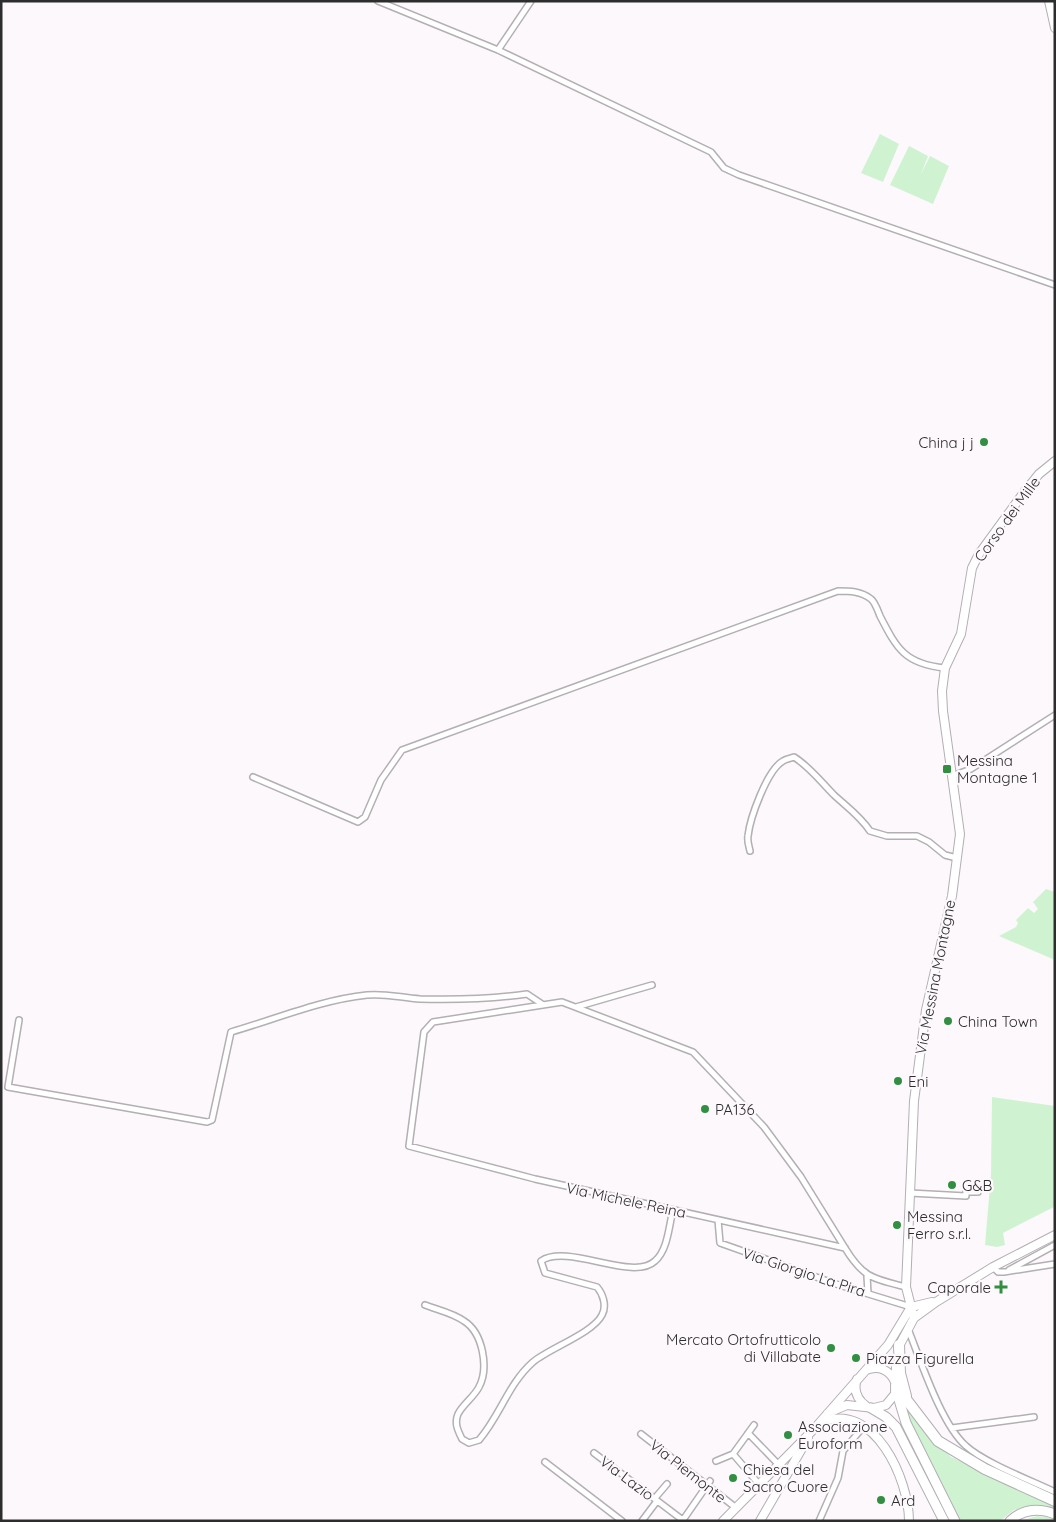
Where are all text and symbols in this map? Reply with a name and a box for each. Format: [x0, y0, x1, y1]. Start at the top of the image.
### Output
place label: China j j [918, 433, 974, 452]
marker: China j j [978, 436, 990, 448]
street label: Corso dei Mille [970, 473, 1044, 565]
place label: Messina Montagne 1 [957, 751, 1037, 787]
marker: Messina Montagne 1 [941, 763, 953, 775]
street label: Via Messina Montagne [911, 898, 959, 1056]
place label: China Town [958, 1012, 1038, 1031]
marker: China Town [942, 1015, 954, 1027]
place label: Eni [908, 1072, 928, 1091]
marker: Eni [892, 1075, 904, 1087]
place label: PA136 [715, 1100, 755, 1119]
marker: PA136 [699, 1103, 711, 1115]
place label: G&B [962, 1176, 993, 1195]
street label: Via Michele Reina [564, 1178, 688, 1222]
marker: G&B [946, 1179, 958, 1191]
place label: Messina Ferro s.r.l. [907, 1207, 971, 1243]
marker: Messina Ferro s.r.l. [891, 1219, 903, 1231]
street label: Via Giorgio La Pira [740, 1243, 868, 1301]
place label: Caporale [928, 1278, 991, 1297]
marker: Caporale [995, 1281, 1007, 1293]
place label: Mercato Ortofrutticolo di Villabate [666, 1330, 821, 1366]
marker: Mercato Ortofrutticolo di Villabate [825, 1342, 837, 1354]
place label: Piazza Figurella [866, 1349, 974, 1368]
marker: Piazza Figurella [850, 1352, 862, 1364]
place label: Associazione Euroform [798, 1417, 888, 1453]
marker: Associazione Euroform [782, 1429, 794, 1441]
street label: Via Piemonte [646, 1435, 730, 1507]
street label: Via Lazio [596, 1451, 658, 1505]
place label: Chiesa del Sacro Cuore [743, 1460, 828, 1496]
marker: Chiesa del Sacro Cuore [727, 1472, 739, 1484]
place label: Ard [891, 1491, 915, 1510]
marker: Ard [875, 1494, 887, 1506]

